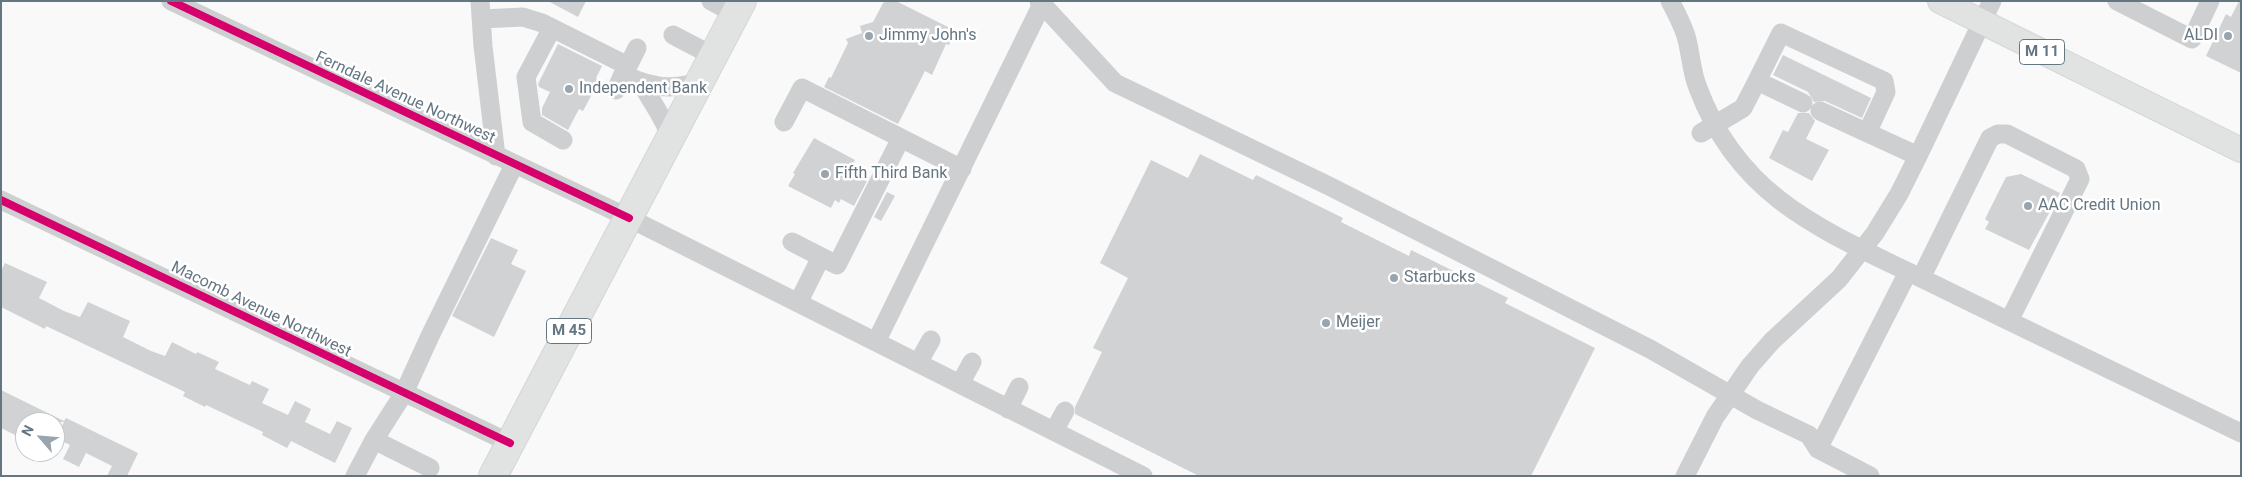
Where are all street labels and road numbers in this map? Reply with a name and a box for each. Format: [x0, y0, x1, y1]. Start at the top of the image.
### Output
road number: M 11 [2020, 40, 2064, 64]
street label: Ferndale Avenue Northwest [312, 48, 498, 148]
street label: Macomb Avenue Northwest [168, 258, 354, 362]
road number: M 45 [546, 318, 592, 344]

